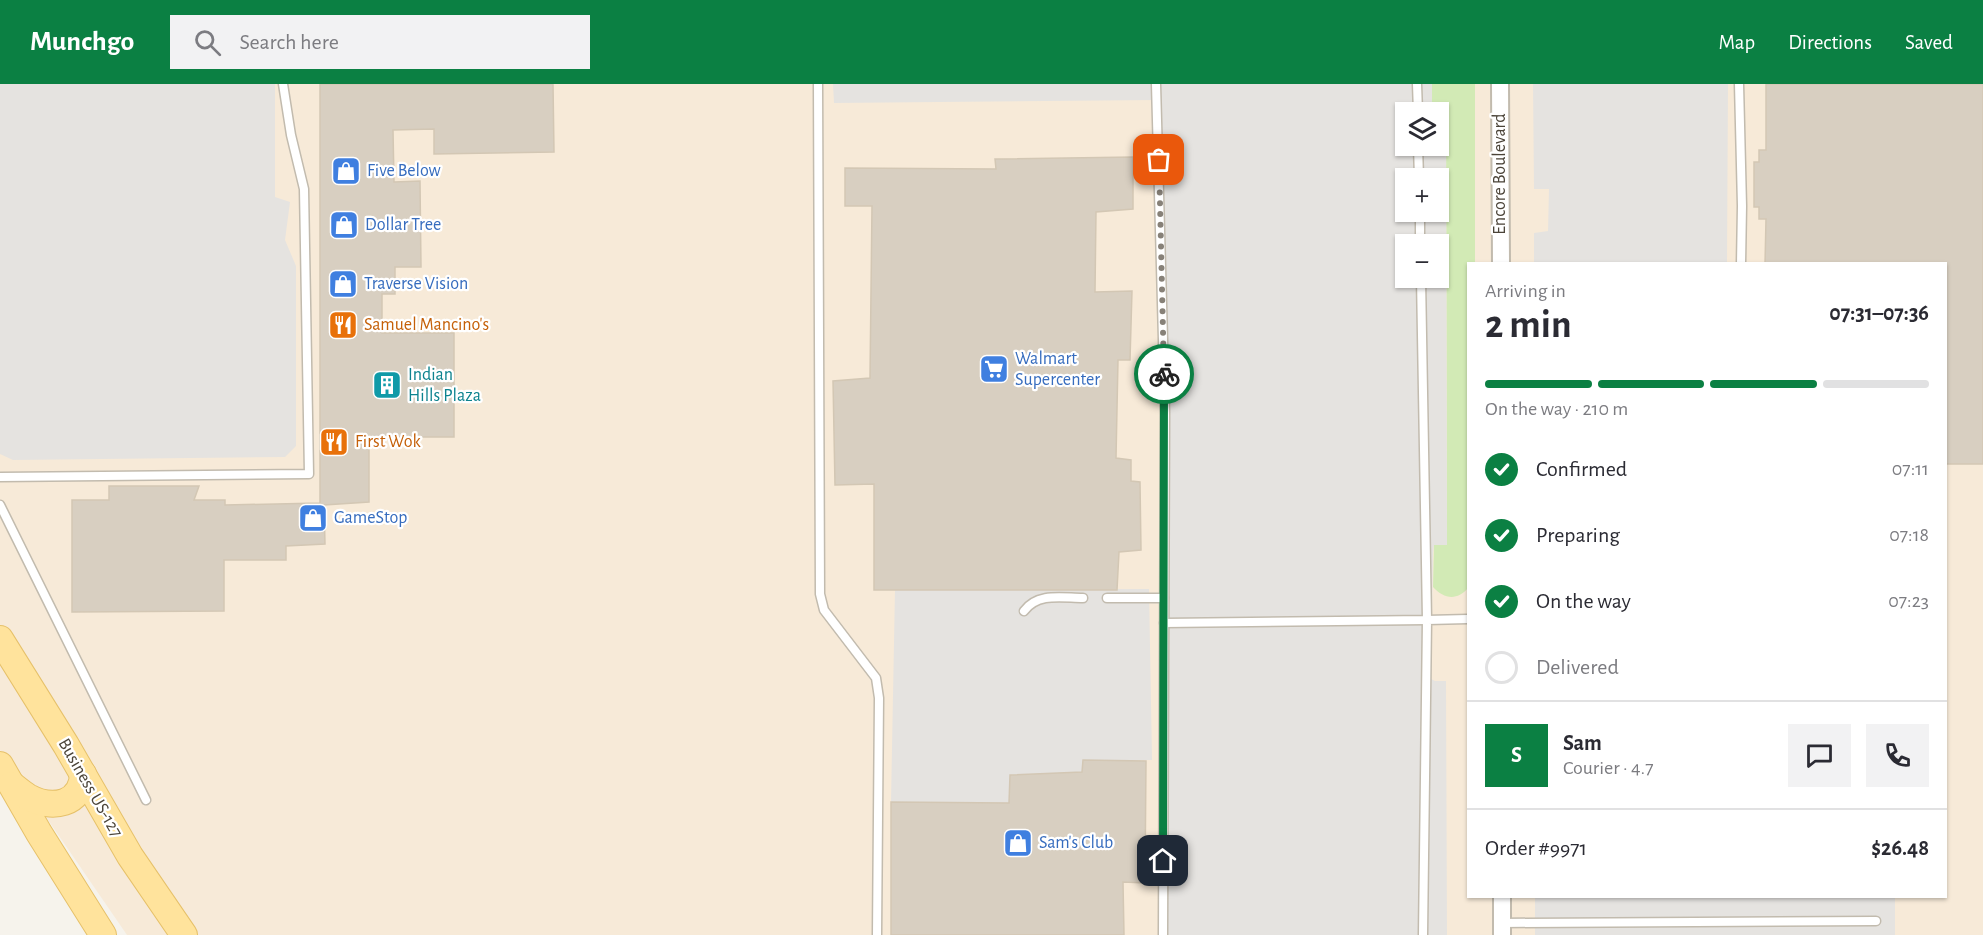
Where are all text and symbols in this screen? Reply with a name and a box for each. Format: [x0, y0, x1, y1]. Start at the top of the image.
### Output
search box [170, 15, 590, 69]
icon: search [191, 26, 224, 59]
text: Munchgo [30, 28, 134, 56]
text: Search here [239, 31, 339, 53]
text: Map [1719, 32, 1755, 53]
text: Directions [1788, 32, 1872, 53]
text: Saved [1905, 32, 1953, 53]
map controls [1395, 102, 1449, 288]
button: layers [1395, 102, 1449, 156]
street label: Encore Boulevard [1491, 113, 1509, 235]
pin [1133, 134, 1184, 185]
icon: bag [1142, 143, 1175, 176]
shop icon: Five Below [330, 155, 362, 187]
place label: Five Below [367, 162, 441, 180]
button: + [1395, 168, 1449, 222]
shop icon: Dollar Tree [328, 209, 360, 241]
place label: Dollar Tree [365, 216, 441, 234]
button: − [1395, 234, 1449, 288]
shop icon: Traverse Vision [327, 268, 359, 300]
place label: Traverse Vision [364, 275, 468, 293]
text: Arriving in [1485, 281, 1566, 301]
text: 07:31–07:36 [1829, 302, 1929, 324]
text: 2 min [1485, 306, 1572, 345]
restaurant icon: Samuel Mancino's [327, 309, 359, 341]
place label: Samuel Mancino's [364, 316, 489, 334]
courier [1134, 344, 1194, 404]
place label: Walmart Supercenter [1015, 350, 1100, 389]
supermarket icon: Walmart Supercenter [978, 353, 1010, 385]
icon: bike [1148, 358, 1181, 391]
place label: Indian Hills Plaza [408, 366, 481, 405]
building icon: Indian Hills Plaza [371, 369, 403, 401]
text: On the way · 210 m [1485, 399, 1628, 419]
restaurant icon: First Wok [318, 426, 350, 458]
place label: First Wok [355, 433, 421, 451]
icon: check [1485, 453, 1518, 486]
text: Confirmed [1536, 458, 1627, 480]
text: 07:11 [1892, 459, 1929, 479]
shop icon: GameStop [297, 502, 329, 534]
place label: GameStop [334, 509, 407, 527]
icon: check [1485, 519, 1518, 552]
text: Preparing [1536, 524, 1620, 546]
text: 07:18 [1889, 525, 1929, 545]
icon: check [1485, 585, 1518, 618]
text: On the way [1536, 590, 1631, 612]
text: 07:23 [1888, 591, 1929, 611]
text: Delivered [1536, 656, 1619, 678]
button: chat [1788, 724, 1851, 787]
button: phone [1866, 724, 1929, 787]
text: Sam [1563, 732, 1602, 754]
street label: Business US-127 [54, 735, 126, 841]
text: S [1511, 744, 1522, 766]
text: Courier · 4.7 [1563, 758, 1654, 778]
shop icon: Sam's Club [1002, 827, 1034, 859]
place label: Sam's Club [1039, 834, 1113, 852]
pin [1137, 835, 1188, 886]
text: Order #9971 [1485, 837, 1587, 859]
text: $26.48 [1871, 837, 1929, 859]
icon: home [1146, 844, 1179, 877]

